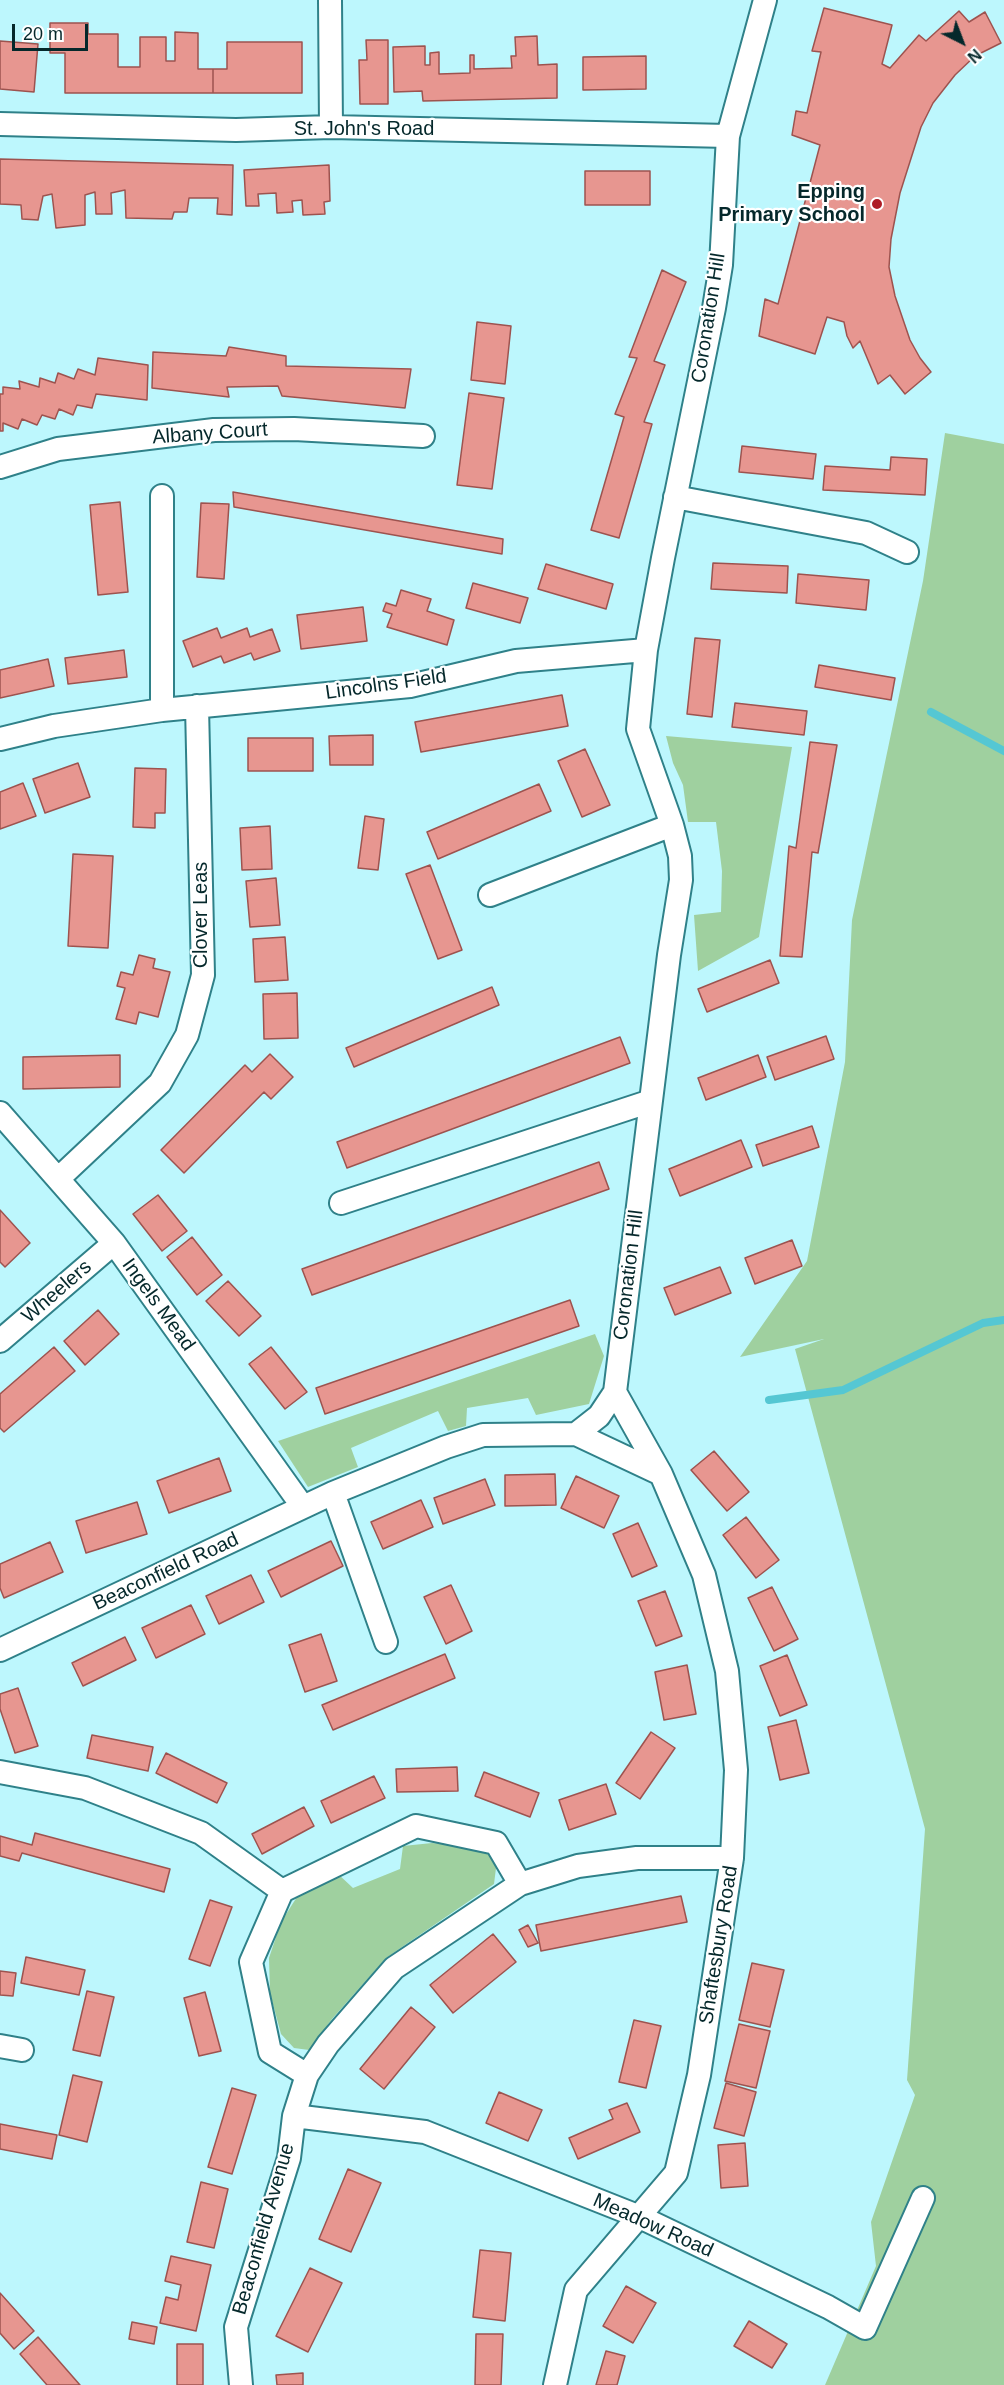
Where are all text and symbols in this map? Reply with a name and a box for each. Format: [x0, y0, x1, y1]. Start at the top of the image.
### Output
scale bar [15, 12, 92, 50]
north arrow [932, 12, 992, 72]
text: 20 m [23, 24, 63, 44]
text: N [964, 46, 984, 66]
street label: St. John's Road [294, 117, 434, 141]
place label: Epping Primary School [718, 180, 865, 227]
marker: Epping Primary School [870, 197, 884, 211]
street label: Coronation Hill [687, 251, 731, 385]
street label: Albany Court [151, 418, 269, 450]
street label: Lincolns Field [324, 665, 448, 705]
street label: Clover Leas [189, 862, 213, 968]
street label: Coronation Hill [609, 1208, 649, 1342]
street label: Ingels Mead [116, 1254, 200, 1356]
street label: Wheelers [17, 1255, 97, 1329]
street label: Beaconfield Road [89, 1528, 243, 1616]
street label: Shaftesbury Road [695, 1864, 743, 2026]
street label: Beaconfield Avenue [228, 2140, 300, 2318]
street label: Meadow Road [589, 2189, 717, 2263]

